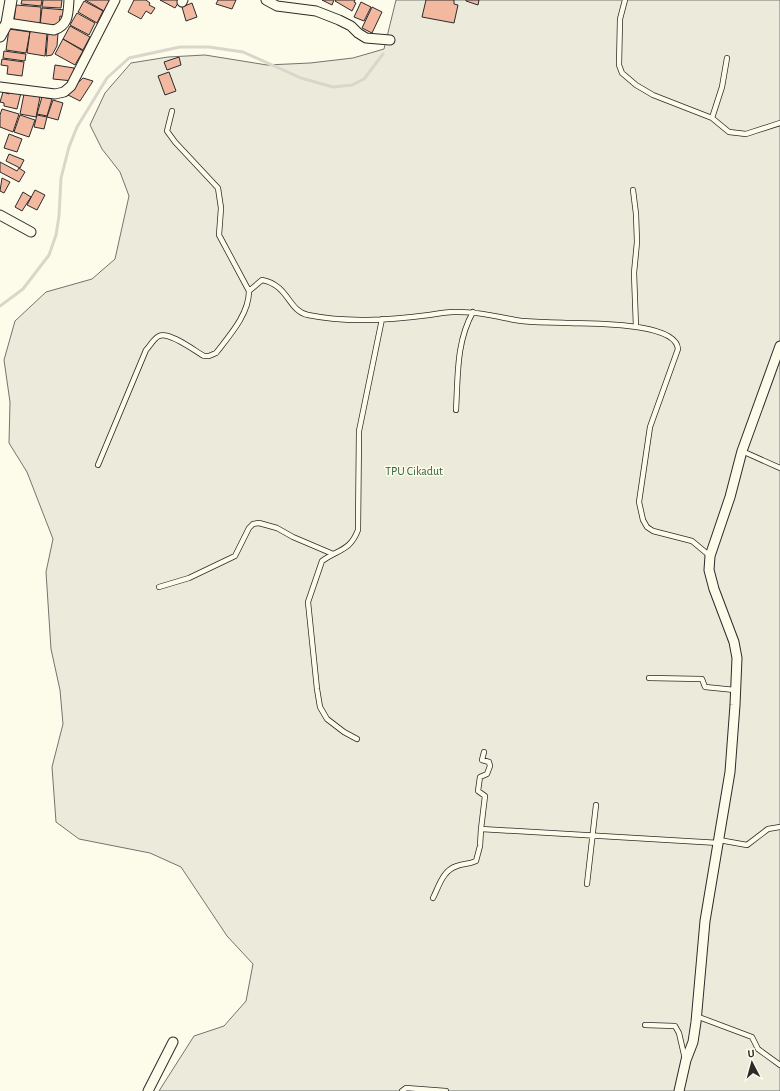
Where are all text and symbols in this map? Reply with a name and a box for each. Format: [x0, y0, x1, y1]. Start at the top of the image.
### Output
park label: TPU Cikadut [385, 465, 443, 477]
north arrow [732, 1043, 772, 1083]
text: U [747, 1048, 755, 1059]

